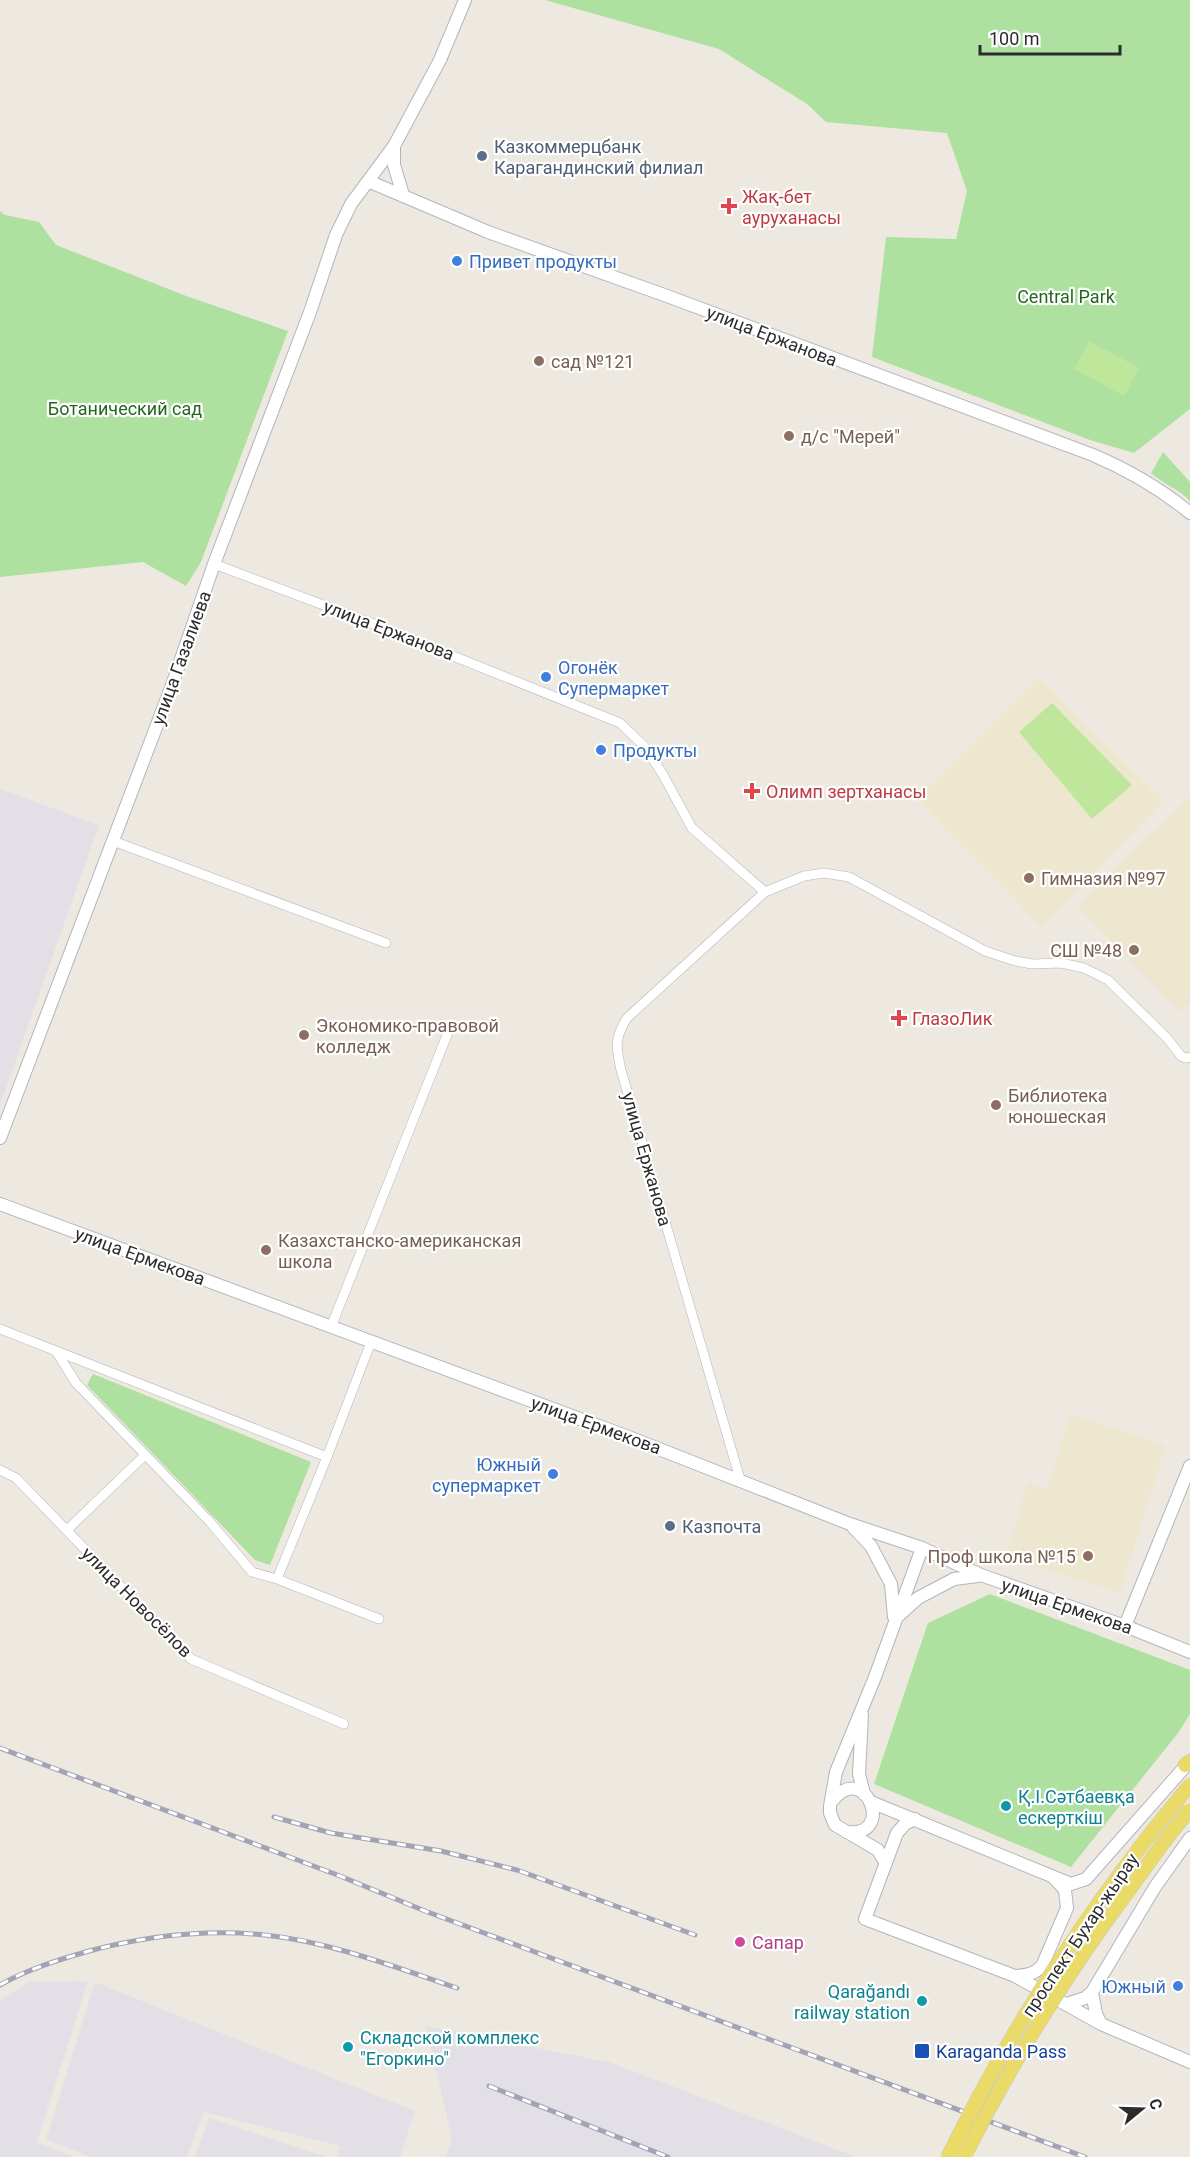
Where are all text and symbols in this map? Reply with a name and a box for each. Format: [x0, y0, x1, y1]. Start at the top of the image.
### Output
scale bar [980, 18, 1120, 56]
text: 100 m [989, 28, 1040, 49]
place label: Казкоммерцбанк Карагандинский филиал [494, 136, 703, 178]
marker: Казкоммерцбанк Карагандинский филиал [475, 149, 489, 163]
place label: Жақ-бет ауруханасы [742, 186, 841, 228]
marker: Жақ-бет ауруханасы [720, 197, 738, 215]
place label: Привет продукты [469, 251, 617, 272]
marker: Привет продукты [450, 254, 464, 268]
park label: Central Park [1017, 286, 1116, 307]
street label: улица Ержанова [704, 301, 840, 371]
place label: сад №121 [551, 351, 634, 372]
marker: сад №121 [532, 354, 546, 368]
park label: Ботанический сад [48, 398, 202, 419]
place label: д/с "Мерей" [801, 426, 900, 447]
marker: д/с "Мерей" [782, 429, 796, 443]
street label: улица Газалиева [147, 588, 215, 728]
street label: улица Ержанова [321, 595, 457, 665]
place label: Огонёк Супермаркет [558, 657, 670, 699]
marker: Огонёк Супермаркет [539, 670, 553, 684]
place label: Продукты [613, 740, 697, 761]
marker: Продукты [594, 743, 608, 757]
place label: Олимп зертханасы [766, 781, 926, 802]
marker: Олимп зертханасы [743, 782, 761, 800]
place label: Гимназия №97 [1041, 868, 1166, 889]
marker: Гимназия №97 [1022, 871, 1036, 885]
place label: СШ №48 [1050, 940, 1122, 961]
marker: СШ №48 [1127, 943, 1141, 957]
place label: ГлазоЛик [912, 1008, 993, 1029]
marker: ГлазоЛик [890, 1009, 908, 1027]
place label: Экономико-правовой колледж [316, 1015, 499, 1057]
marker: Экономико-правовой колледж [297, 1028, 311, 1042]
place label: Библиотека юношеская [1008, 1085, 1108, 1127]
street label: улица Ержанова [618, 1090, 676, 1228]
marker: Библиотека юношеская [989, 1098, 1003, 1112]
street label: улица Ермекова [72, 1223, 208, 1289]
place label: Казахстанско-американская школа [278, 1230, 521, 1272]
marker: Казахстанско-американская школа [259, 1243, 273, 1257]
street label: улица Ермекова [528, 1392, 664, 1458]
place label: Южный супермаркет [432, 1454, 541, 1496]
marker: Южный супермаркет [546, 1467, 560, 1481]
place label: Казпочта [682, 1516, 761, 1537]
marker: Казпочта [663, 1519, 677, 1533]
street label: улица Новосёлов [77, 1542, 197, 1662]
place label: Проф школа №15 [928, 1546, 1076, 1567]
marker: Проф школа №15 [1081, 1549, 1095, 1563]
street label: улица Ермекова [999, 1574, 1135, 1638]
place label: Қ.І.Сәтбаевқа ескерткіш [1018, 1786, 1135, 1828]
marker: Қ.І.Сәтбаевқа ескерткіш [999, 1799, 1013, 1813]
street label: проспект Бухар-жырау [1017, 1849, 1143, 2021]
place label: Сапар [752, 1932, 804, 1953]
marker: Сапар [733, 1935, 747, 1949]
place label: Южный [1101, 1976, 1166, 1997]
marker: Южный [1171, 1979, 1185, 1993]
place label: Qarağandı railway station [794, 1981, 910, 2023]
marker: Qarağandı railway station [915, 1994, 929, 2008]
place label: Складской комплекс "Егоркино" [360, 2027, 539, 2069]
marker: Складской комплекс "Егоркино" [341, 2040, 355, 2054]
place label: Karaganda Pass [936, 2041, 1067, 2062]
marker: Karaganda Pass [913, 2042, 931, 2060]
north arrow [1112, 2079, 1172, 2139]
text: С [1145, 2096, 1166, 2112]

